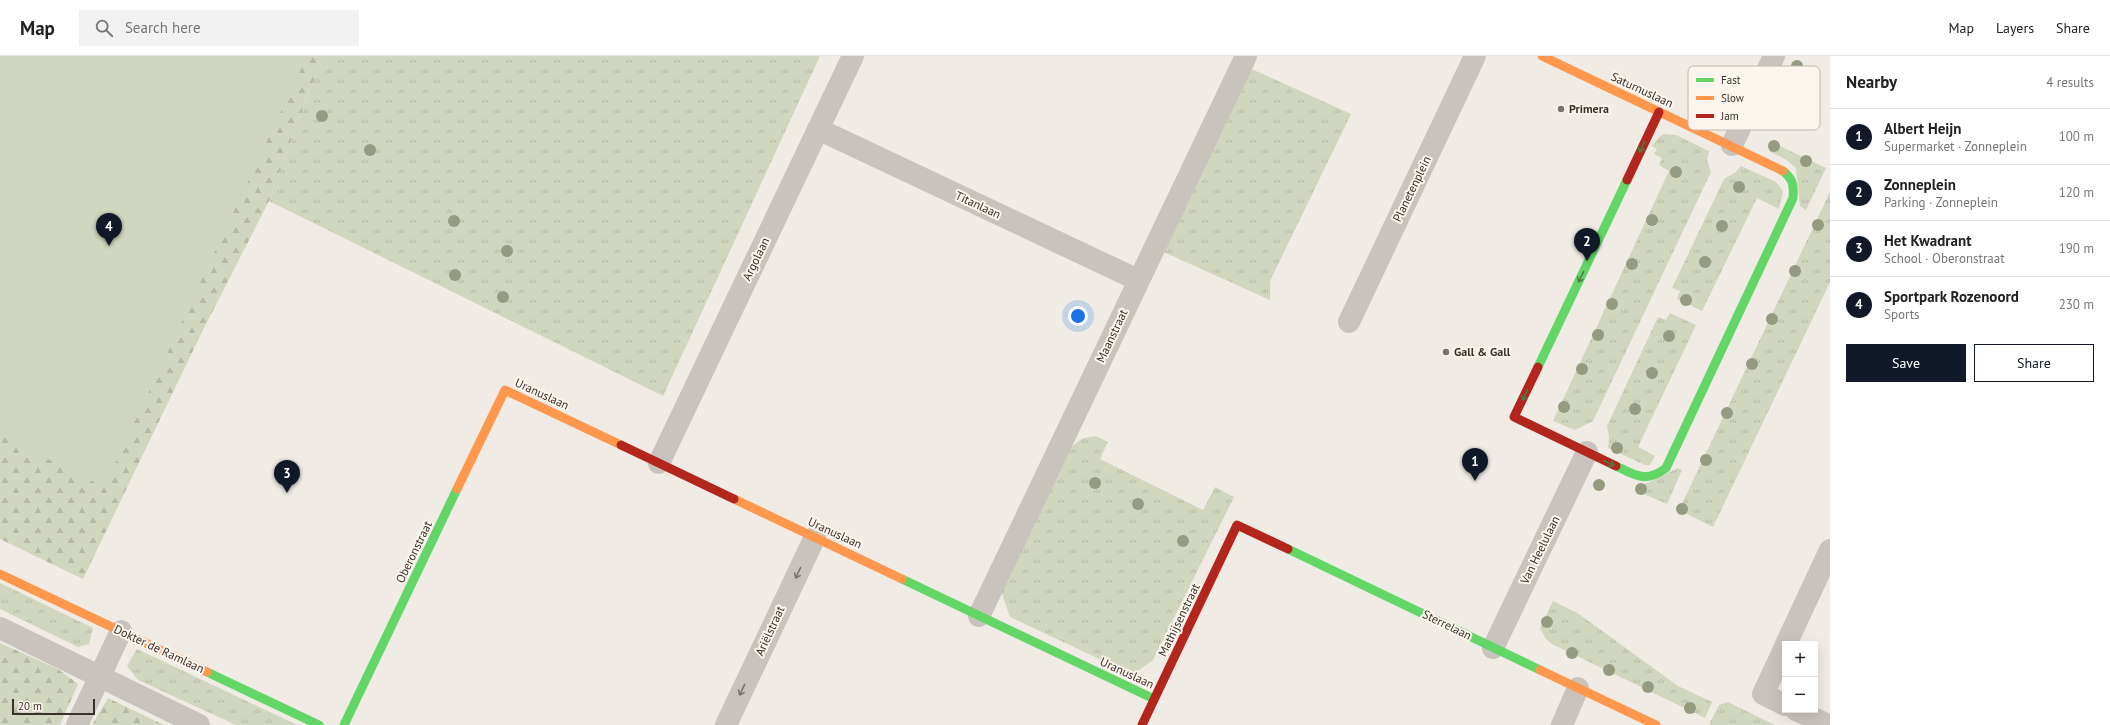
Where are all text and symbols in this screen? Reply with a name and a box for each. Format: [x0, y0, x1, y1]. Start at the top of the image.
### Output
search box [79, 10, 359, 46]
text: Map [20, 16, 55, 40]
icon: search [93, 17, 115, 39]
text: Search here [125, 18, 201, 37]
text: Map [1948, 19, 1974, 37]
text: Layers [1996, 19, 2034, 37]
text: Share [2056, 19, 2090, 37]
legend [1688, 66, 1820, 130]
street label: Saturnuslaan [1609, 69, 1676, 111]
text: Nearby [1846, 71, 1897, 93]
text: Fast [1721, 73, 1741, 87]
text: 4 results [2046, 74, 2094, 91]
text: Slow [1721, 91, 1744, 105]
place label: Primera [1569, 101, 1609, 116]
marker: Primera [1556, 104, 1566, 114]
text: Jam [1720, 109, 1739, 123]
text: Albert Heijn [1884, 119, 1962, 138]
text: 1 [1855, 128, 1863, 145]
text: 100 m [2059, 128, 2094, 145]
text: Supermarket · Zonneplein [1884, 138, 2027, 155]
one-way arrow [1638, 141, 1645, 153]
street label: Planetenplein [1389, 153, 1434, 224]
text: Zonneplein [1884, 175, 1956, 194]
text: 2 [1855, 184, 1863, 201]
text: 120 m [2059, 184, 2094, 201]
street label: Titanlaan [953, 188, 1003, 222]
text: Parking · Zonneplein [1884, 194, 1998, 211]
pin: 4 [96, 213, 122, 246]
pin: 2 [1574, 228, 1600, 261]
text: Het Kwadrant [1884, 231, 1971, 250]
street label: Argolaan [739, 235, 772, 283]
text: 3 [1855, 240, 1863, 257]
text: 190 m [2059, 240, 2094, 257]
text: School · Oberonstraat [1884, 250, 2005, 267]
one-way arrow [1577, 271, 1584, 283]
text: Sportpark Rozenoord [1884, 287, 2019, 306]
text: 4 [1855, 296, 1863, 313]
text: 230 m [2059, 296, 2094, 313]
your location [1068, 306, 1088, 326]
text: Sports [1884, 306, 1920, 323]
street label: Maanstraat [1093, 307, 1130, 365]
place label: Gall & Gall [1454, 344, 1511, 359]
button: Save [1846, 344, 1966, 382]
button: Share [1974, 344, 2094, 382]
marker: Gall & Gall [1441, 347, 1451, 357]
street label: Uranuslaan [513, 375, 572, 413]
one-way arrow [1521, 388, 1528, 400]
pin: 1 [1462, 448, 1488, 481]
pin: 3 [274, 460, 300, 493]
one-way arrow [1603, 460, 1615, 467]
street label: Van Heelulaan [1516, 513, 1563, 587]
street label: Uranuslaan [806, 514, 865, 552]
street label: Oberonstraat [392, 518, 435, 585]
one-way arrow [794, 566, 801, 578]
street label: Mathijsenstraat [1154, 581, 1203, 659]
street label: Ariëlstraat [752, 604, 788, 658]
street label: Sterrelaan [1420, 606, 1474, 643]
street label: Dokter de Ramlaan [112, 621, 207, 676]
map controls [1782, 641, 1818, 713]
button: + [1782, 641, 1818, 677]
street label: Uranuslaan [1098, 654, 1157, 692]
button: − [1782, 677, 1818, 713]
one-way arrow [738, 684, 745, 696]
scale bar [12, 697, 95, 716]
text: 20 m [18, 699, 42, 713]

